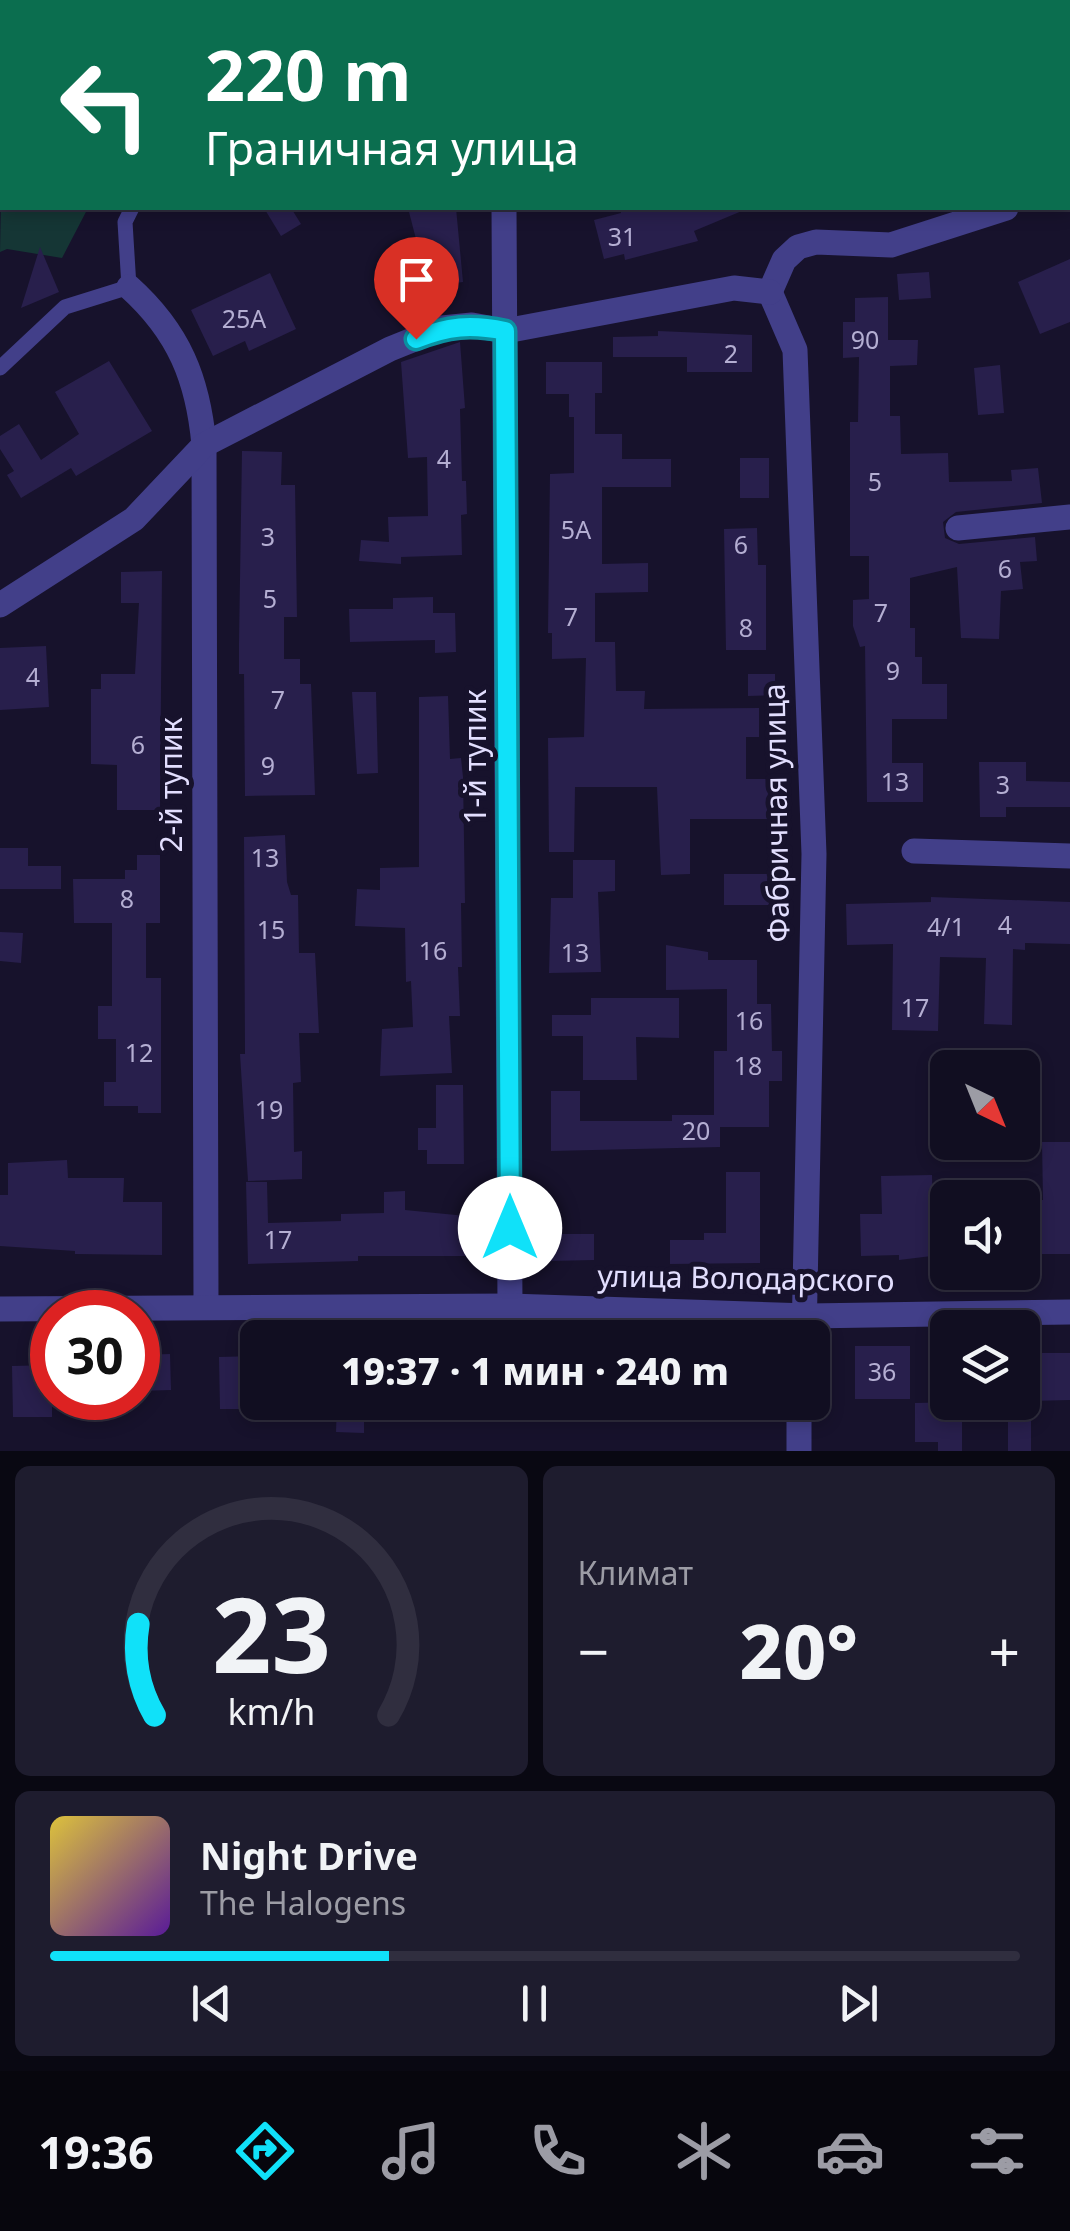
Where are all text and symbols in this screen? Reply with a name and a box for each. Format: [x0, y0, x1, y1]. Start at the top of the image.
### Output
text: 220 m [205, 26, 412, 122]
icon: left [40, 40, 170, 170]
text: Граничная улица [205, 117, 579, 178]
house number: 31 [608, 219, 636, 253]
pin [374, 237, 459, 340]
icon: arrive [389, 252, 444, 307]
house number: 25А [222, 301, 266, 335]
house number: 90 [851, 322, 879, 356]
house number: 2 [724, 336, 738, 370]
house number: 4 [437, 441, 451, 475]
house number: 5 [868, 464, 882, 498]
house number: 5А [561, 512, 591, 546]
house number: 3 [261, 519, 275, 553]
house number: 6 [734, 527, 748, 561]
house number: 6 [998, 551, 1012, 585]
house number: 5 [263, 581, 277, 615]
house number: 7 [874, 595, 888, 629]
house number: 7 [564, 599, 578, 633]
house number: 8 [739, 610, 753, 644]
house number: 9 [886, 653, 900, 687]
house number: 4 [26, 659, 40, 693]
house number: 7 [271, 682, 285, 716]
street label: Фабричная улица [753, 683, 798, 943]
street label: 1-й тупик [454, 689, 495, 825]
street label: 2-й тупик [150, 717, 191, 853]
house number: 6 [131, 727, 145, 761]
house number: 9 [261, 748, 275, 782]
house number: 13 [881, 764, 909, 798]
house number: 3 [996, 767, 1010, 801]
house number: 13 [251, 840, 279, 874]
house number: 8 [120, 881, 134, 915]
house number: 4 [998, 907, 1012, 941]
house number: 4/1 [927, 909, 965, 943]
house number: 15 [257, 912, 285, 946]
house number: 16 [419, 933, 447, 967]
house number: 13 [561, 935, 589, 969]
house number: 17 [901, 990, 929, 1024]
house number: 16 [735, 1003, 763, 1037]
house number: 12 [125, 1035, 153, 1069]
house number: 18 [734, 1048, 762, 1082]
north arrow [930, 1050, 1040, 1160]
map controls [930, 1050, 1040, 1420]
house number: 19 [255, 1092, 283, 1126]
house number: 20 [682, 1113, 710, 1147]
position arrow [458, 1176, 562, 1280]
button: sound [930, 1180, 1040, 1290]
house number: 17 [264, 1222, 292, 1256]
street label: улица Володарского [597, 1254, 895, 1301]
speed limit sign: 30 [30, 1290, 160, 1420]
button: layers [930, 1310, 1040, 1420]
text: 19:37 · 1 мин · 240 m [341, 1344, 729, 1396]
house number: 36 [868, 1354, 896, 1388]
text: Климат [578, 1551, 693, 1594]
text: 23 [212, 1562, 331, 1703]
text: 20° [740, 1599, 858, 1701]
text: − [578, 1613, 609, 1688]
text: + [989, 1613, 1020, 1688]
text: km/h [227, 1687, 315, 1735]
text: Night Drive [200, 1829, 418, 1881]
text: The Halogens [200, 1881, 406, 1924]
icon: previous [184, 1976, 239, 2031]
icon: pause [507, 1976, 562, 2031]
icon: next [831, 1976, 886, 2031]
icon: directions [230, 2116, 300, 2186]
icon: music [376, 2116, 446, 2186]
icon: phone [523, 2116, 593, 2186]
icon: climate [669, 2116, 739, 2186]
icon: car [815, 2116, 885, 2186]
icon: filters [962, 2116, 1032, 2186]
text: 19:36 [38, 2121, 154, 2182]

